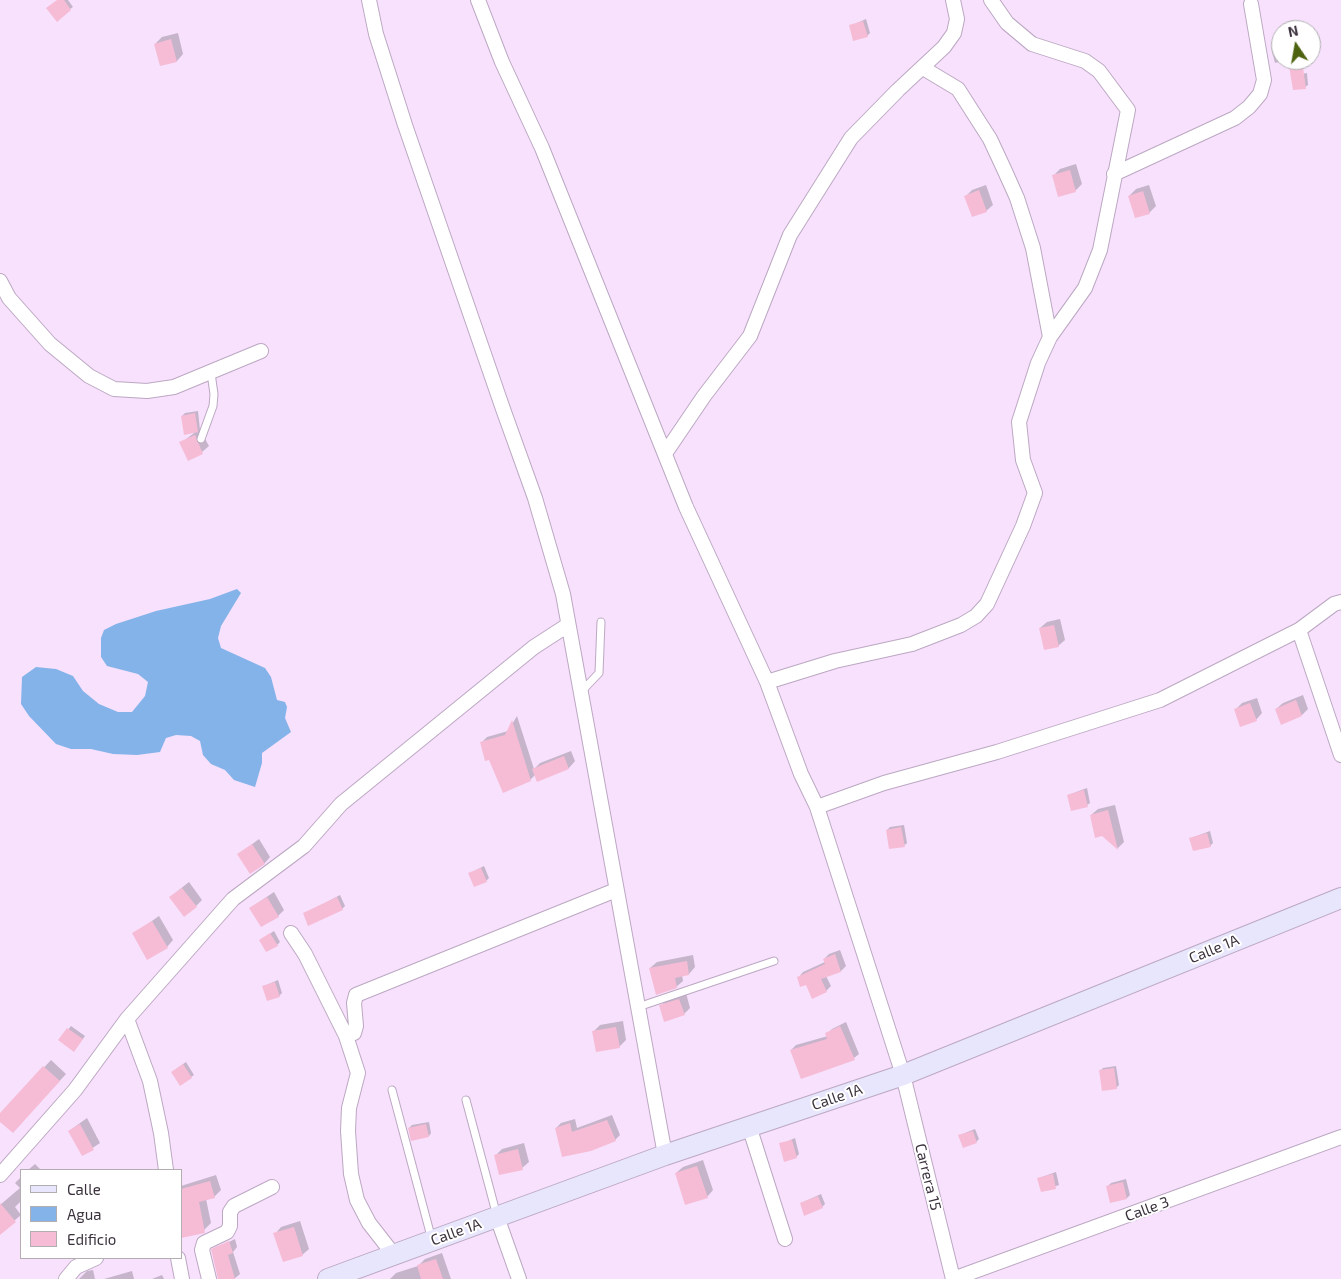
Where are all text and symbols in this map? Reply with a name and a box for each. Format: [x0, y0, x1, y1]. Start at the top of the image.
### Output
north arrow [1271, 20, 1321, 70]
text: N [1286, 21, 1300, 40]
street label: Calle 1A [1186, 931, 1242, 967]
street label: Calle 1A [809, 1080, 865, 1114]
street label: Carrera 15 [911, 1142, 945, 1212]
legend [20, 1169, 182, 1259]
text: Calle [67, 1180, 101, 1198]
street label: Calle 3 [1123, 1193, 1171, 1225]
text: Agua [67, 1205, 102, 1223]
street label: Calle 1A [428, 1215, 484, 1249]
text: Edificio [67, 1230, 116, 1248]

